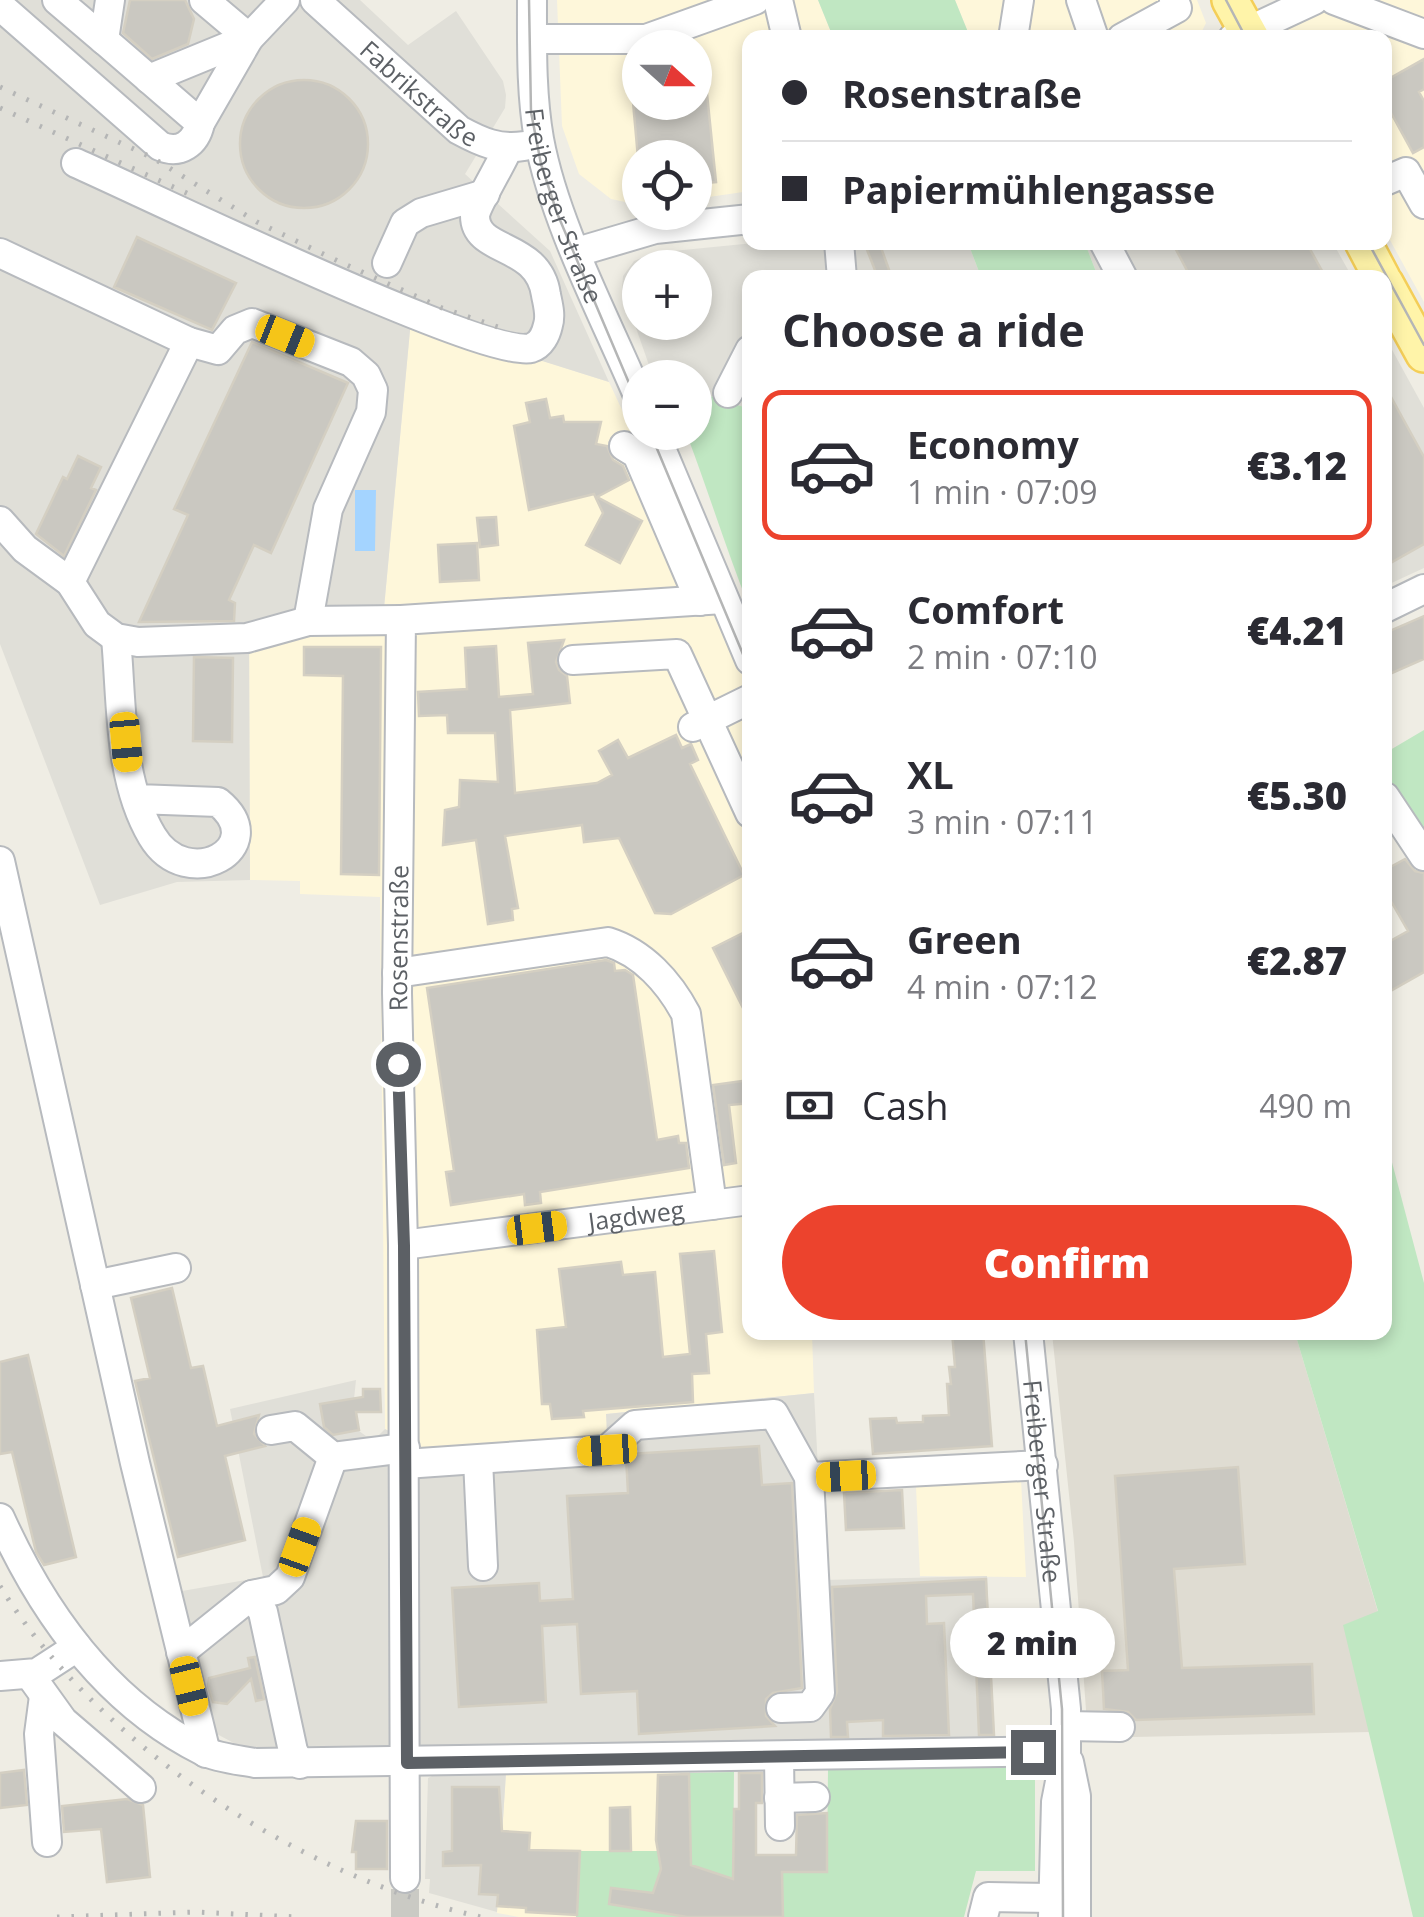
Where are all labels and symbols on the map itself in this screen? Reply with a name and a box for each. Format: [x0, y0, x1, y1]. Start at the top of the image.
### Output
north arrow [622, 30, 712, 120]
street label: Fabrikstraße [353, 32, 484, 154]
street label: Freiberger Straße [518, 106, 612, 308]
car [252, 311, 318, 361]
car [108, 711, 144, 773]
street label: Rosenstraße [380, 865, 415, 1012]
route start [376, 1042, 421, 1087]
street label: Jagdweg [584, 1192, 687, 1238]
car [505, 1209, 569, 1247]
street label: Freiberger Straße [1016, 1378, 1070, 1584]
car [576, 1433, 638, 1467]
car [815, 1459, 877, 1493]
car [276, 1514, 324, 1580]
callout: 2 min [950, 1607, 1116, 1677]
car [167, 1653, 211, 1719]
route end [1011, 1730, 1056, 1775]

